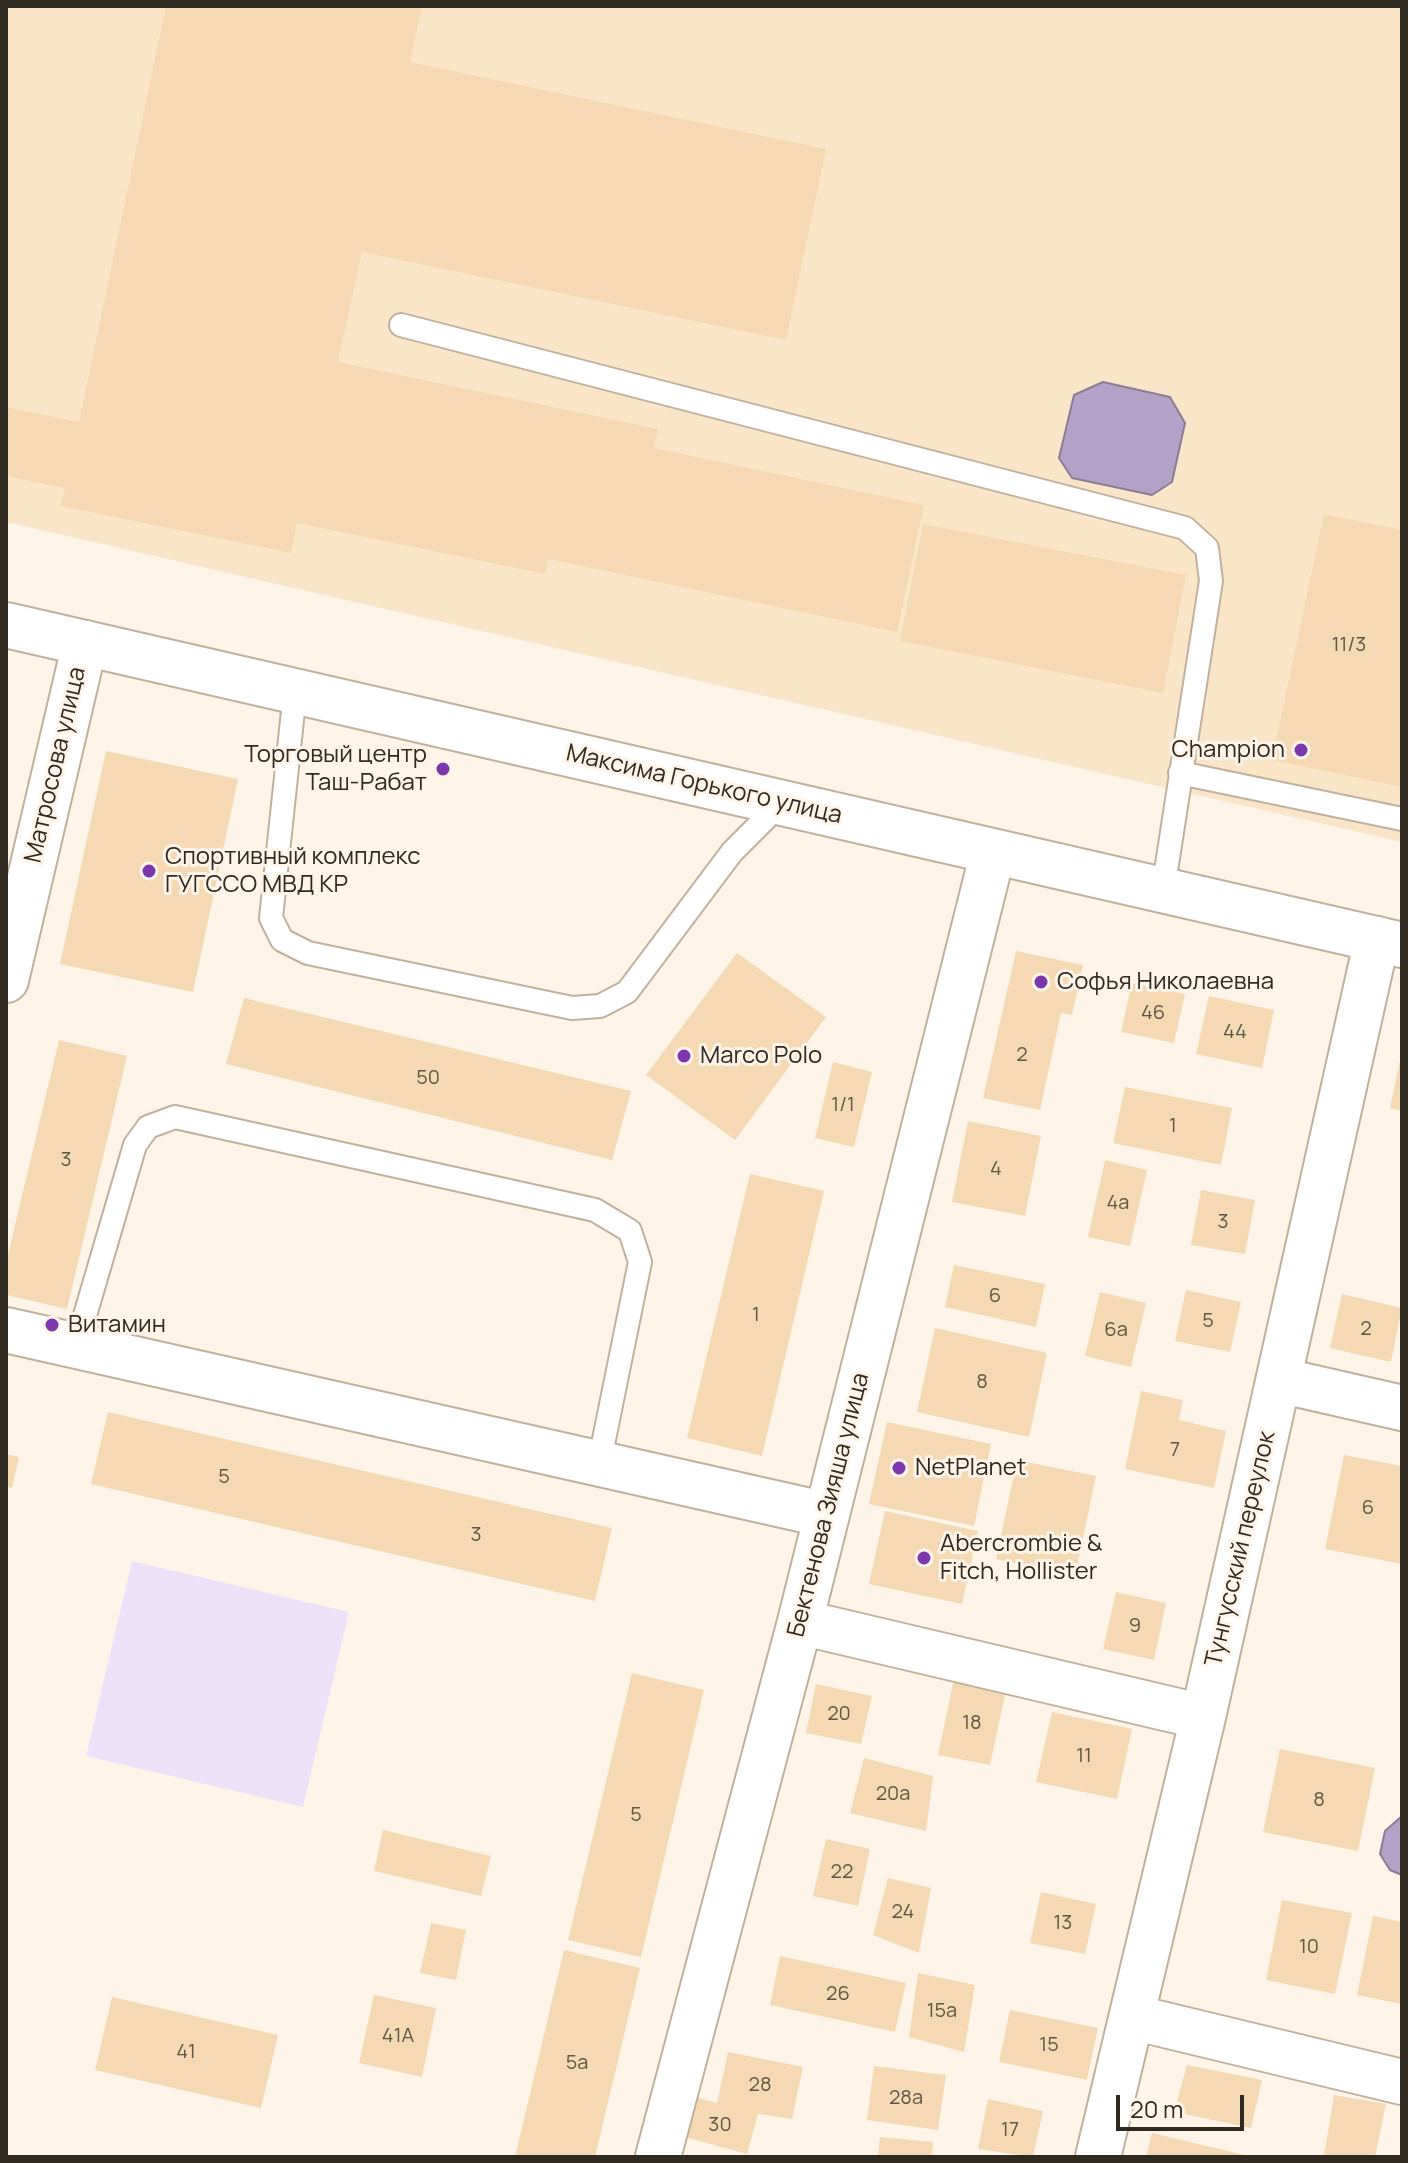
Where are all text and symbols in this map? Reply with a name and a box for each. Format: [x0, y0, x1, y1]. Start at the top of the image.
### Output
house number: 11/3 [1332, 633, 1366, 657]
street label: Матросова улица [19, 664, 93, 866]
place label: Champion [1172, 736, 1285, 764]
street label: Максима Горького улица [563, 739, 845, 831]
place label: Торговый центр Таш-Рабат [244, 741, 427, 797]
marker: Champion [1292, 741, 1310, 759]
marker: Торговый центр Таш-Рабат [434, 760, 452, 778]
place label: Спортивный комплекс ГУГССО МВД КР [165, 843, 421, 899]
marker: Спортивный комплекс ГУГССО МВД КР [140, 862, 158, 880]
place label: Софья Николаевна [1057, 968, 1274, 996]
marker: Софья Николаевна [1032, 973, 1050, 991]
house number: 46 [1141, 1001, 1165, 1025]
house number: 44 [1223, 1020, 1247, 1044]
place label: Marco Polo [700, 1042, 822, 1070]
house number: 2 [1016, 1043, 1028, 1067]
marker: Marco Polo [675, 1047, 693, 1065]
house number: 50 [416, 1066, 440, 1090]
house number: 1/1 [831, 1093, 855, 1117]
house number: 1 [1169, 1114, 1177, 1138]
house number: 3 [60, 1148, 72, 1172]
house number: 4 [990, 1157, 1002, 1181]
house number: 4а [1107, 1191, 1129, 1215]
house number: 3 [1217, 1210, 1229, 1234]
house number: 6 [989, 1284, 1001, 1308]
house number: 1 [752, 1303, 760, 1327]
house number: 5 [1202, 1309, 1214, 1333]
place label: Витамин [68, 1311, 166, 1339]
marker: Витамин [43, 1316, 61, 1334]
house number: 2 [1360, 1317, 1372, 1341]
house number: 6а [1104, 1318, 1128, 1342]
street label: Бектенова Зияша улица [782, 1370, 876, 1640]
house number: 8 [976, 1370, 988, 1394]
street label: Тунгусский переулок [1200, 1429, 1282, 1669]
house number: 7 [1170, 1438, 1180, 1462]
place label: NetPlanet [915, 1454, 1026, 1482]
marker: NetPlanet [890, 1459, 908, 1477]
house number: 5 [218, 1465, 230, 1489]
house number: 6 [1362, 1496, 1374, 1520]
house number: 3 [470, 1523, 482, 1547]
place label: Abercrombie & Fitch, Hollister [940, 1530, 1102, 1586]
marker: Abercrombie & Fitch, Hollister [915, 1549, 933, 1567]
house number: 9 [1129, 1614, 1141, 1638]
house number: 20 [827, 1702, 851, 1726]
house number: 18 [962, 1711, 982, 1735]
house number: 11 [1076, 1744, 1092, 1768]
house number: 20а [876, 1782, 910, 1806]
house number: 8 [1313, 1788, 1325, 1812]
house number: 5 [630, 1803, 642, 1827]
house number: 22 [831, 1860, 853, 1884]
house number: 24 [892, 1900, 914, 1924]
house number: 13 [1054, 1911, 1072, 1935]
house number: 10 [1299, 1935, 1319, 1959]
house number: 26 [826, 1982, 850, 2006]
house number: 15а [927, 1999, 957, 2023]
house number: 41А [382, 2024, 414, 2048]
house number: 15 [1039, 2033, 1059, 2057]
house number: 41 [176, 2040, 196, 2064]
house number: 5а [566, 2051, 588, 2075]
house number: 28 [748, 2073, 772, 2097]
scale bar [1120, 2079, 1248, 2129]
house number: 28а [889, 2086, 923, 2110]
text: 20 m [1130, 2092, 1183, 2125]
house number: 30 [708, 2113, 732, 2137]
house number: 17 [1001, 2118, 1019, 2142]

